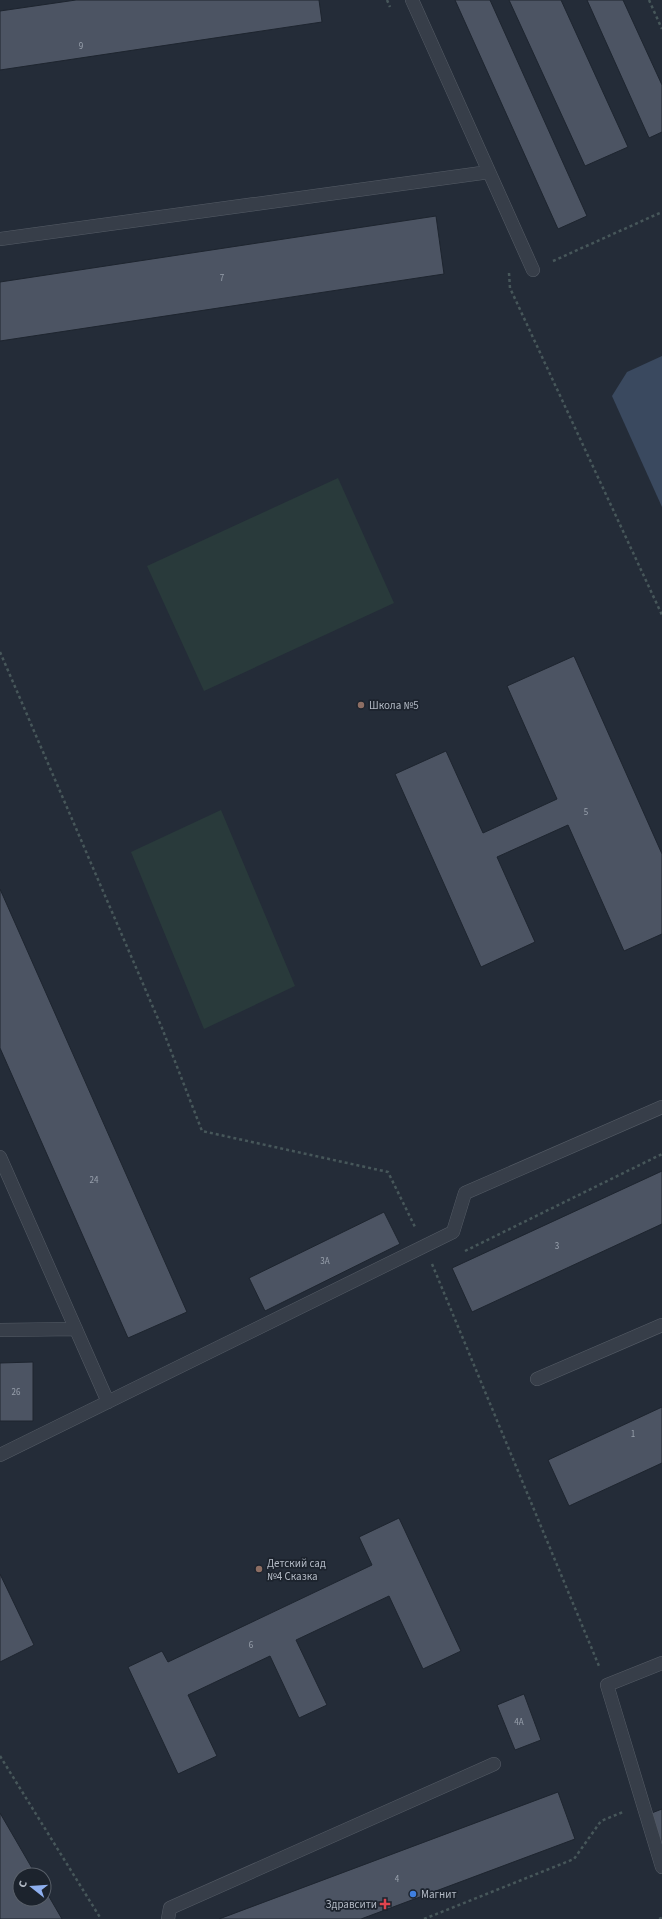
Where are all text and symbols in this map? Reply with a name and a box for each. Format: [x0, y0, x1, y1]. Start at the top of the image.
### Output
house number: 9 [79, 40, 84, 53]
house number: 7 [220, 272, 225, 285]
place label: Школа №5 [369, 698, 419, 713]
marker: Школа №5 [356, 700, 366, 710]
house number: 5 [584, 806, 589, 819]
house number: 24 [90, 1174, 99, 1187]
house number: 3 [555, 1240, 560, 1253]
house number: 3А [320, 1255, 330, 1268]
house number: 26 [12, 1386, 21, 1399]
house number: 1 [631, 1428, 635, 1441]
place label: Детский сад №4 Сказка [267, 1556, 326, 1584]
marker: Детский сад №4 Сказка [254, 1564, 264, 1574]
house number: 6 [249, 1639, 254, 1652]
house number: 4А [514, 1716, 524, 1729]
north arrow [12, 1867, 52, 1907]
house number: 4 [395, 1873, 400, 1886]
text: С [15, 1878, 31, 1889]
place label: Магнит [421, 1887, 457, 1902]
marker: Магнит [408, 1889, 418, 1899]
place label: Здравсити [325, 1897, 377, 1912]
marker: Здравсити [380, 1899, 390, 1909]

